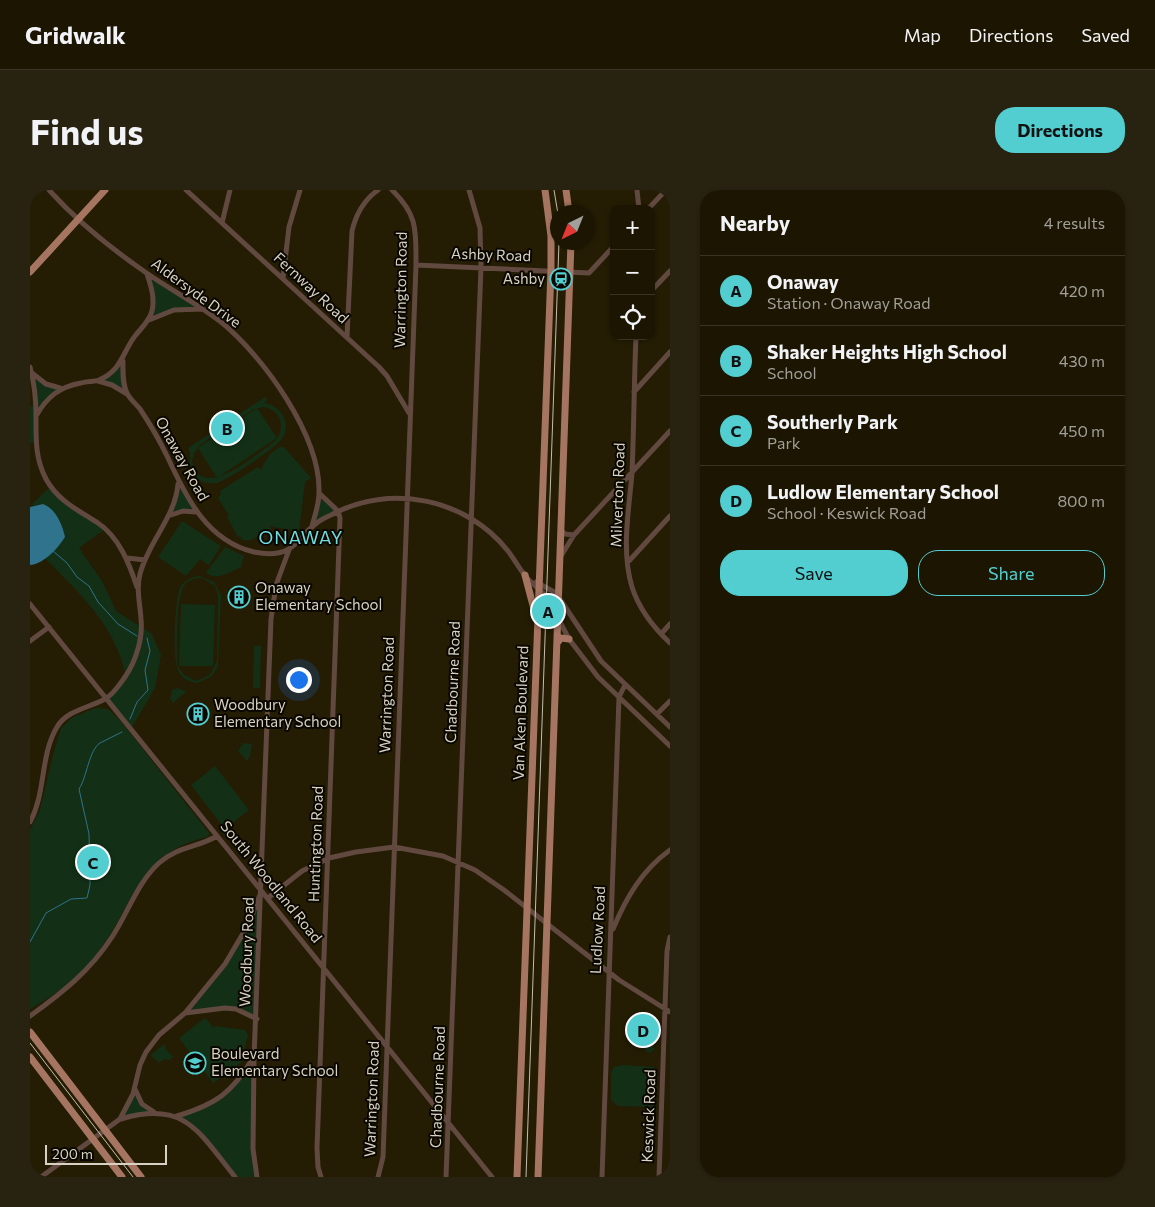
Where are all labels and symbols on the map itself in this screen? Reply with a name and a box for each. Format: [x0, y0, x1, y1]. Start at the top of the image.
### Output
north arrow [550, 205, 595, 250]
street label: Warrington Road [390, 232, 410, 348]
street label: Ashby Road [451, 244, 531, 264]
street label: Fernway Road [271, 248, 353, 327]
street label: Aldersyde Drive [148, 254, 245, 331]
station icon: Ashby [549, 267, 573, 291]
place label: Ashby [503, 269, 545, 287]
pin: B [211, 409, 243, 447]
street label: Onaway Road [152, 413, 213, 504]
street label: Milverton Road [606, 442, 628, 548]
district label: ONAWAY [258, 526, 344, 548]
place label: Onaway Elementary School [255, 578, 382, 613]
building icon: Onaway Elementary School [227, 585, 251, 609]
pin: A [532, 592, 564, 630]
street label: Chadbourne Road [441, 621, 463, 743]
street label: Warrington Road [375, 636, 397, 753]
street label: Van Aken Boulevard [509, 645, 531, 781]
your location [286, 667, 312, 693]
place label: Woodbury Elementary School [214, 695, 341, 730]
building icon: Woodbury Elementary School [186, 702, 210, 726]
street label: Huntington Road [304, 785, 326, 902]
street label: South Woodland Road [217, 817, 326, 946]
pin: C [77, 843, 109, 881]
street label: Ludlow Road [586, 886, 608, 974]
street label: Woodbury Road [235, 897, 257, 1007]
pin: D [627, 1011, 659, 1049]
street label: Chadbourne Road [426, 1026, 448, 1148]
street label: Warrington Road [360, 1040, 382, 1157]
place label: Boulevard Elementary School [211, 1044, 338, 1079]
school or university icon: Boulevard Elementary School [183, 1051, 207, 1075]
street label: Keswick Road [637, 1069, 659, 1163]
scale bar [45, 1142, 168, 1165]

